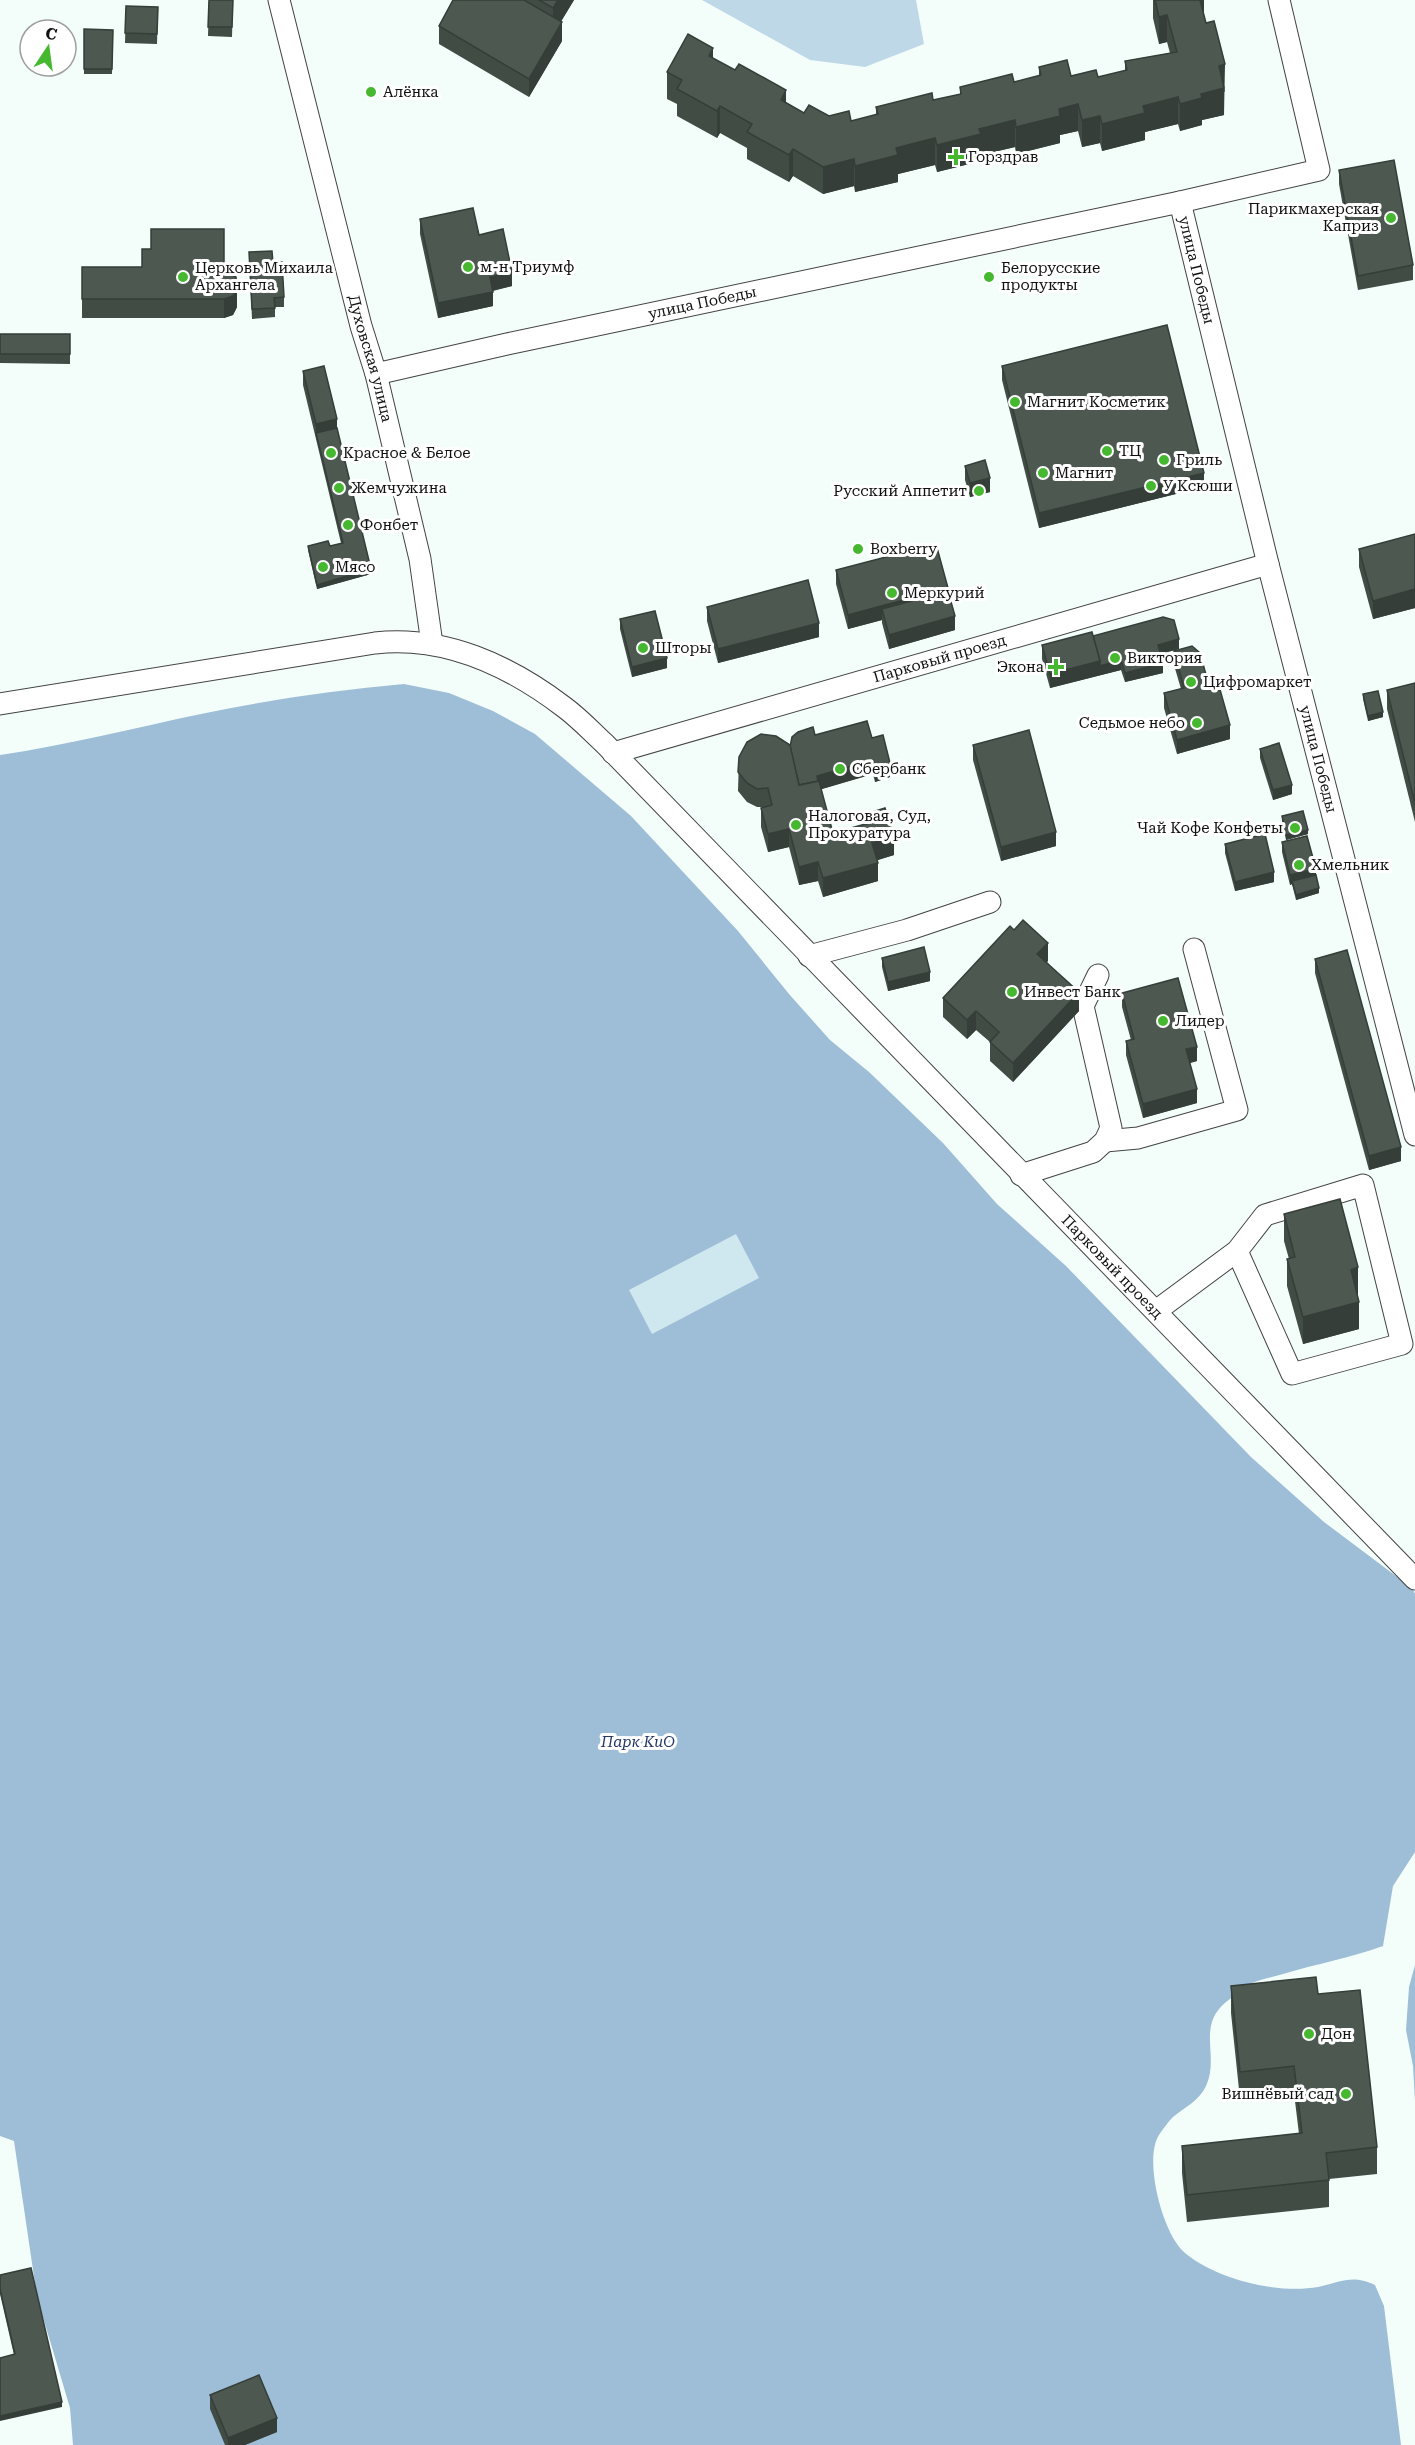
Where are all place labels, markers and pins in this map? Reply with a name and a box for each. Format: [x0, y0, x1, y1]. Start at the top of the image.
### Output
place label: Алёнка [383, 83, 438, 101]
marker: Алёнка [364, 85, 378, 99]
place label: Горздрав [968, 148, 1038, 166]
marker: Горздрав [949, 150, 963, 164]
place label: Парикмахерская Каприз [1248, 200, 1379, 235]
marker: Парикмахерская Каприз [1384, 211, 1398, 225]
place label: м-н Триумф [480, 258, 574, 276]
place label: Церковь Михаила Архангела [195, 259, 333, 294]
place label: Белорусские продукты [1001, 259, 1100, 294]
marker: м-н Триумф [461, 260, 475, 274]
marker: Церковь Михаила Архангела [176, 270, 190, 284]
marker: Белорусские продукты [982, 270, 996, 284]
place label: Магнит Косметик [1027, 393, 1166, 411]
marker: Магнит Косметик [1008, 395, 1022, 409]
place label: ТЦ [1119, 442, 1141, 460]
place label: Красное & Белое [343, 444, 471, 462]
marker: ТЦ [1100, 444, 1114, 458]
marker: Красное & Белое [324, 446, 338, 460]
place label: Гриль [1176, 451, 1222, 469]
marker: Гриль [1157, 453, 1171, 467]
place label: Магнит [1055, 464, 1113, 482]
marker: Магнит [1036, 466, 1050, 480]
place label: У Ксюши [1163, 477, 1233, 495]
place label: Жемчужина [351, 479, 447, 497]
marker: У Ксюши [1144, 479, 1158, 493]
marker: Жемчужина [332, 481, 346, 495]
place label: Русский Аппетит [833, 482, 967, 500]
marker: Русский Аппетит [972, 484, 986, 498]
place label: Фонбет [360, 516, 418, 534]
marker: Фонбет [341, 518, 355, 532]
place label: Boxberry [870, 540, 937, 558]
marker: Boxberry [851, 542, 865, 556]
place label: Мясо [335, 558, 375, 576]
marker: Мясо [316, 560, 330, 574]
place label: Меркурий [904, 584, 984, 602]
marker: Меркурий [885, 586, 899, 600]
place label: Шторы [655, 639, 712, 657]
marker: Шторы [636, 641, 650, 655]
place label: Виктория [1127, 649, 1202, 667]
marker: Виктория [1108, 651, 1122, 665]
place label: Экона [997, 658, 1044, 676]
marker: Экона [1049, 660, 1063, 674]
place label: Цифромаркет [1203, 673, 1311, 691]
marker: Цифромаркет [1184, 675, 1198, 689]
place label: Седьмое небо [1079, 714, 1185, 732]
marker: Седьмое небо [1190, 716, 1204, 730]
place label: Сбербанк [852, 760, 927, 778]
marker: Сбербанк [833, 762, 847, 776]
place label: Налоговая, Суд, Прокуратура [808, 807, 931, 842]
marker: Налоговая, Суд, Прокуратура [789, 818, 803, 832]
place label: Чай Кофе Конфеты [1137, 819, 1283, 837]
marker: Чай Кофе Конфеты [1288, 821, 1302, 835]
place label: Хмельник [1311, 856, 1390, 874]
marker: Хмельник [1292, 858, 1306, 872]
place label: Инвест Банк [1024, 983, 1122, 1001]
marker: Инвест Банк [1005, 985, 1019, 999]
place label: Лидер [1175, 1012, 1225, 1030]
marker: Лидер [1156, 1014, 1170, 1028]
place label: Дон [1321, 2025, 1352, 2043]
marker: Дон [1302, 2027, 1316, 2041]
place label: Вишнёвый сад [1221, 2085, 1335, 2103]
marker: Вишнёвый сад [1339, 2087, 1353, 2101]

